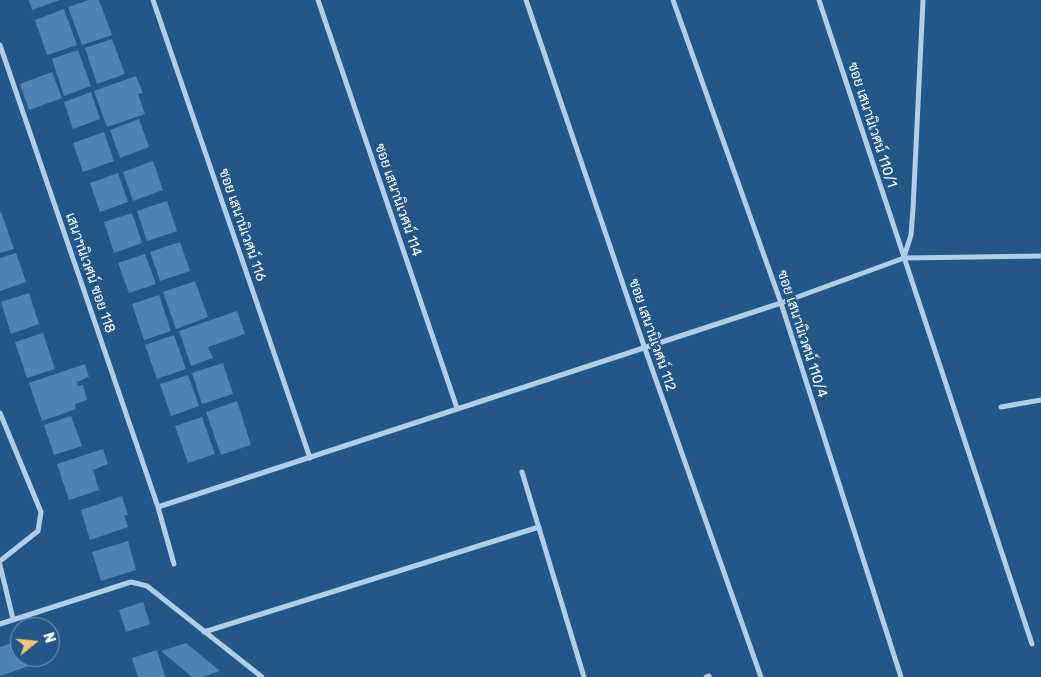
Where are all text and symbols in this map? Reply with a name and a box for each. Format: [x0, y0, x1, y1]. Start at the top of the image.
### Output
street label: ซอย เสนานิเวศน์ 110/1 [844, 60, 900, 190]
street label: ซอย เสนานิเวศน์ 114 [371, 141, 425, 259]
street label: ซอย เสนานิเวศน์ 116 [215, 166, 269, 284]
street label: เสนาฯนิเวศน์ ซอย 118 [62, 211, 118, 335]
street label: ซอย เสนานิเวศน์ 110/4 [773, 268, 831, 400]
street label: ซอย เสนานิเวศน์ 112 [625, 277, 679, 393]
north arrow [10, 617, 60, 667]
text: N [39, 630, 58, 645]

